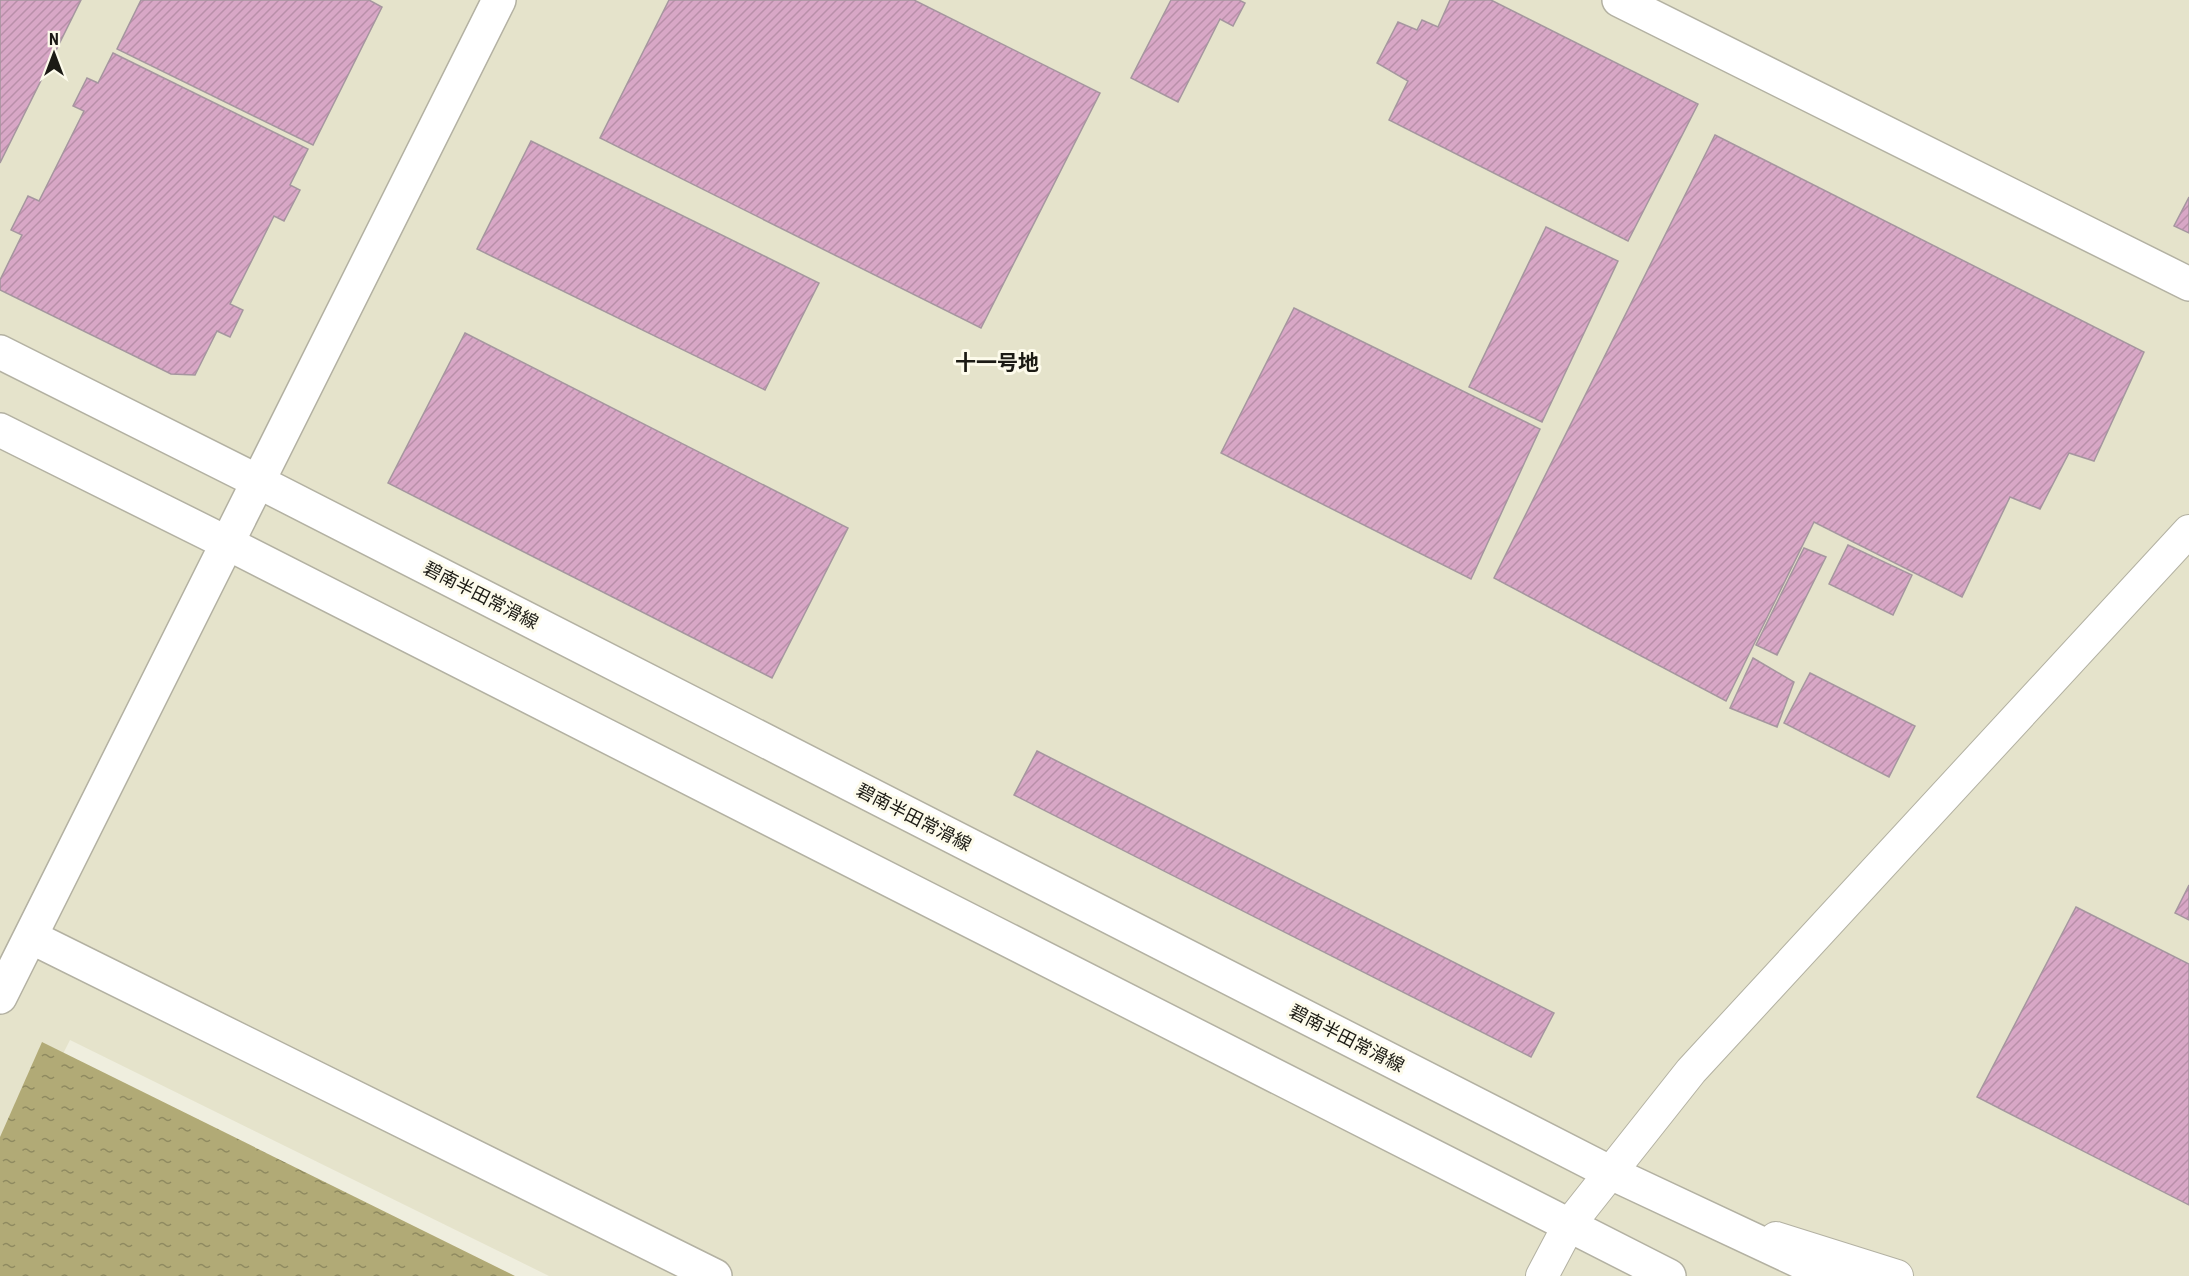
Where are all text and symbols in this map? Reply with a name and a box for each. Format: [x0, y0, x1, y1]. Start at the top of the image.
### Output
north arrow [24, 24, 84, 84]
text: N [49, 30, 59, 49]
district label: 十一号地 [955, 351, 1039, 375]
street label: 碧南半田常滑線 [420, 557, 542, 633]
street label: 碧南半田常滑線 [853, 779, 975, 855]
street label: 碧南半田常滑線 [1286, 1000, 1408, 1076]

